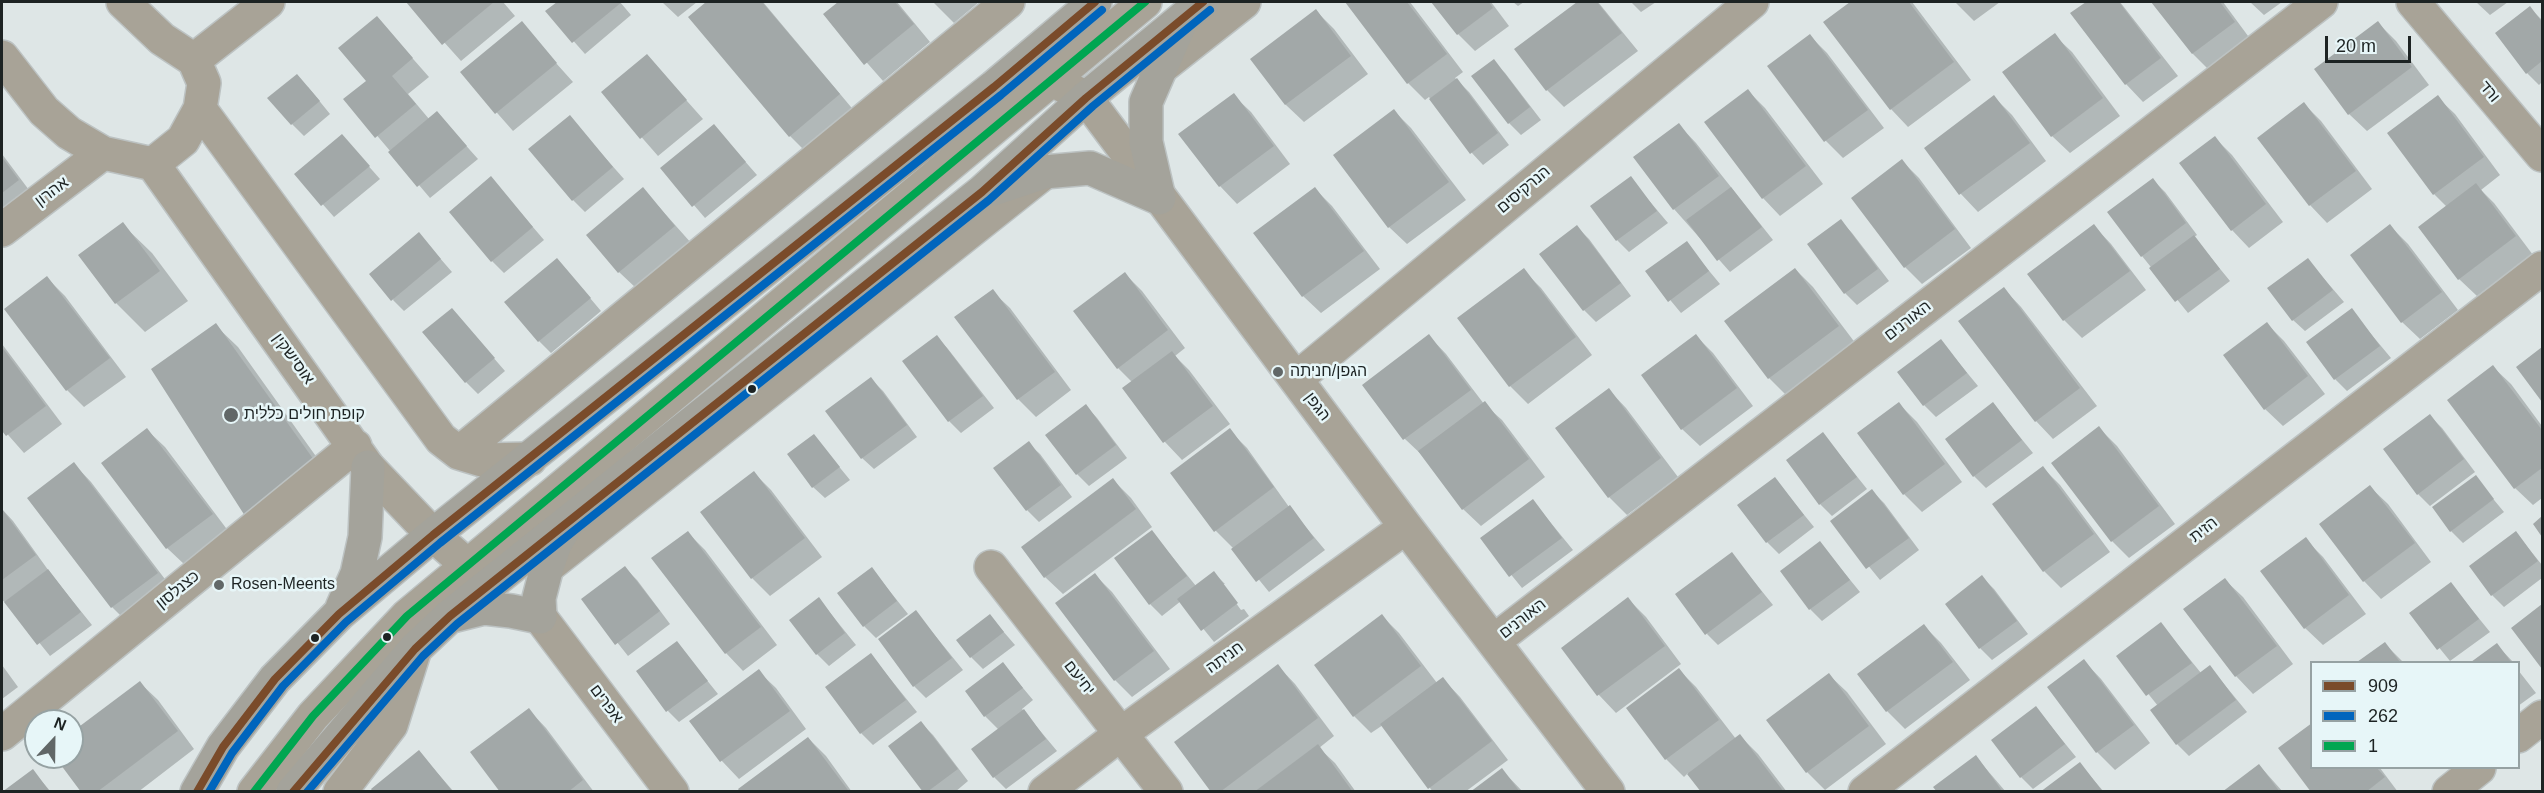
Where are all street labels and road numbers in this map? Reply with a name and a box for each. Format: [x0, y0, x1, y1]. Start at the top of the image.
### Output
street label: ורד [2475, 78, 2503, 106]
street label: הנרקיסים [1494, 162, 1554, 218]
street label: אהרון [31, 173, 73, 211]
street label: האורנים [1881, 297, 1935, 345]
street label: אוסישקין [268, 330, 318, 388]
street label: הגפן [1300, 389, 1334, 425]
street label: הזית [2186, 513, 2222, 547]
street label: כצנלסון [153, 567, 203, 613]
street label: האורנים [1496, 595, 1550, 643]
street label: חניתה [1202, 638, 1248, 678]
street label: יחיעם [1060, 657, 1098, 699]
street label: אפרים [585, 681, 627, 727]

